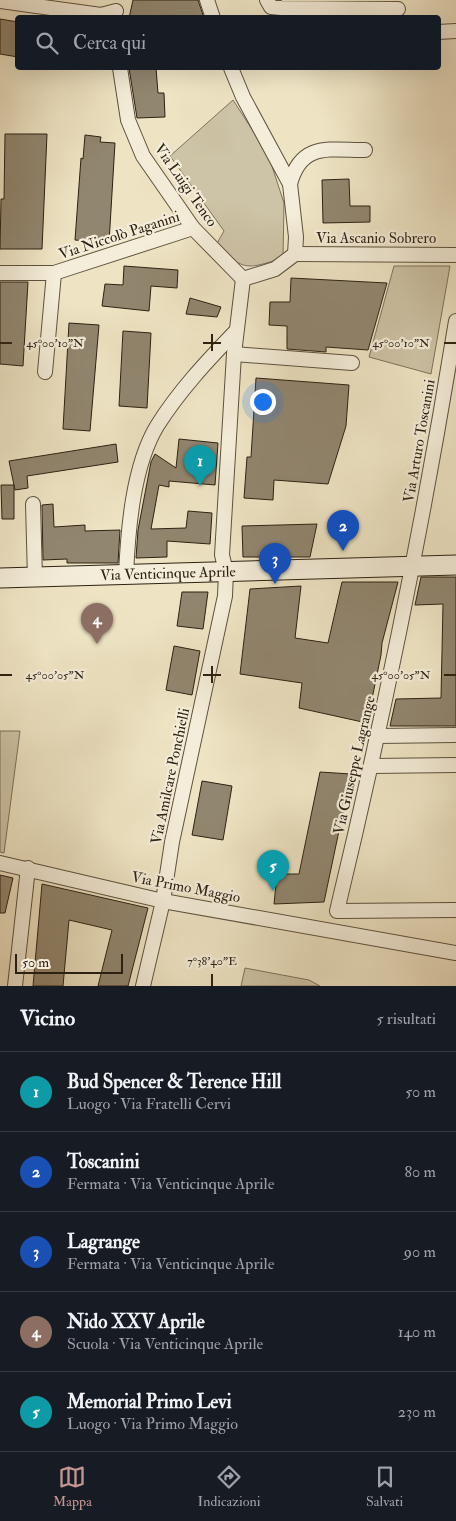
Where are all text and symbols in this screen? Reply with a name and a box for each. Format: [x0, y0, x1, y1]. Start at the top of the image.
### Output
search box [15, 15, 441, 70]
icon: search [33, 29, 61, 57]
text: Cerca qui [73, 31, 146, 55]
street label: Via Luigi Tenco [150, 140, 221, 231]
street label: Via Niccolò Paganini [56, 207, 182, 264]
street label: Via Ascanio Sobrero [316, 229, 436, 248]
text: 45°00'10"N [26, 336, 84, 351]
text: 45°00'10"N [372, 336, 430, 351]
street label: Via Arturo Toscanini [399, 378, 440, 504]
your location [250, 389, 276, 415]
pin: 1 [184, 445, 216, 486]
pin: 2 [327, 510, 359, 551]
pin: 3 [259, 543, 291, 584]
street label: Via Venticinque Aprile [100, 562, 236, 585]
pin: 4 [81, 603, 113, 644]
text: 45°00'05"N [26, 668, 85, 683]
text: 45°00'05"N [372, 668, 431, 683]
street label: Via Giuseppe Lagrange [329, 694, 381, 837]
street label: Via Amilcare Ponchielli [147, 706, 194, 846]
pin: 5 [257, 850, 289, 891]
street label: Via Primo Maggio [130, 868, 242, 907]
scale bar [15, 951, 122, 974]
text: 50 m [22, 954, 49, 971]
text: 7°38'40"E [187, 954, 237, 969]
text: Vicino [20, 1005, 75, 1032]
text: 5 risultati [376, 1009, 436, 1029]
text: Bud Spencer & Terence Hill [67, 1070, 281, 1094]
text: 1 [33, 1082, 39, 1102]
text: 50 m [405, 1082, 436, 1102]
text: Luogo · Via Fratelli Cervi [67, 1094, 231, 1114]
text: Toscanini [67, 1150, 140, 1174]
text: 2 [32, 1162, 40, 1182]
text: 80 m [405, 1162, 436, 1182]
text: Fermata · Via Venticinque Aprile [67, 1174, 274, 1194]
text: Lagrange [67, 1230, 140, 1254]
text: 3 [33, 1242, 39, 1262]
text: 90 m [404, 1242, 436, 1262]
text: Fermata · Via Venticinque Aprile [67, 1254, 274, 1274]
text: Nido XXV Aprile [67, 1310, 205, 1334]
text: 4 [32, 1322, 40, 1342]
text: 140 m [398, 1322, 436, 1342]
text: Scuola · Via Venticinque Aprile [67, 1334, 263, 1354]
text: Memorial Primo Levi [67, 1390, 231, 1414]
text: 5 [32, 1402, 40, 1422]
text: 230 m [398, 1402, 436, 1422]
text: Luogo · Via Primo Maggio [67, 1414, 238, 1434]
tab: Mappa [53, 1463, 92, 1510]
tab: Indicazioni [198, 1463, 260, 1510]
tab: Salvati [366, 1463, 403, 1510]

